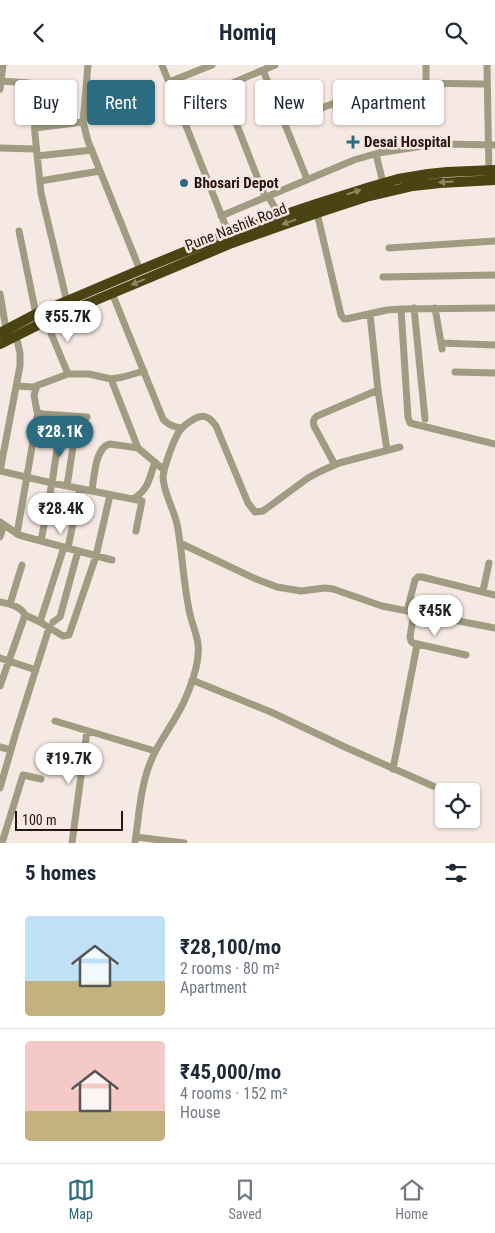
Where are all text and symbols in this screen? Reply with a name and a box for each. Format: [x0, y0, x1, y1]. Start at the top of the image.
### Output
icon: back [25, 19, 53, 47]
icon: search [442, 19, 470, 47]
text: Homiq [219, 20, 276, 45]
chip: Buy [15, 80, 77, 125]
chip: Rent [87, 80, 155, 125]
chip: Filters [165, 80, 245, 125]
chip: New [255, 80, 323, 125]
chip: Apartment [333, 80, 444, 125]
place label: Desai Hospital [364, 133, 451, 151]
marker: Desai Hospital [346, 135, 360, 149]
place label: Bhosari Depot [194, 174, 279, 192]
marker: Bhosari Depot [178, 177, 190, 189]
one-way arrow [438, 179, 454, 187]
one-way arrow [346, 187, 361, 195]
street label: Pune Nashik Road [183, 199, 289, 255]
one-way arrow [282, 219, 297, 227]
one-way arrow [131, 278, 145, 286]
pin: ₹55.7K [27, 301, 109, 343]
text: ₹55.7K [45, 307, 91, 326]
pin: ₹28.1K [19, 415, 101, 458]
text: ₹28.1K [37, 422, 83, 441]
pin: ₹28.4K [20, 493, 102, 535]
text: ₹28.4K [38, 499, 84, 518]
pin: ₹45K [405, 595, 465, 637]
text: ₹45K [419, 601, 451, 620]
pin: ₹19.7K [28, 743, 110, 785]
text: ₹19.7K [46, 749, 92, 768]
map controls [435, 783, 480, 828]
button: locate [435, 783, 480, 828]
scale bar [15, 808, 122, 831]
text: 100 m [22, 812, 57, 828]
icon: filters [442, 859, 470, 887]
text: 5 homes [25, 861, 96, 885]
text: ₹28,100/mo [180, 935, 281, 959]
icon: home [65, 936, 125, 996]
text: 2 rooms · 80 m² [180, 959, 280, 978]
text: Apartment [180, 978, 247, 997]
text: ₹45,000/mo [180, 1060, 281, 1084]
icon: home [65, 1061, 125, 1121]
text: 4 rooms · 152 m² [180, 1084, 288, 1103]
text: House [180, 1103, 220, 1122]
tab: Map [67, 1176, 95, 1222]
tab: Saved [228, 1176, 262, 1222]
tab: Home [395, 1176, 428, 1222]

